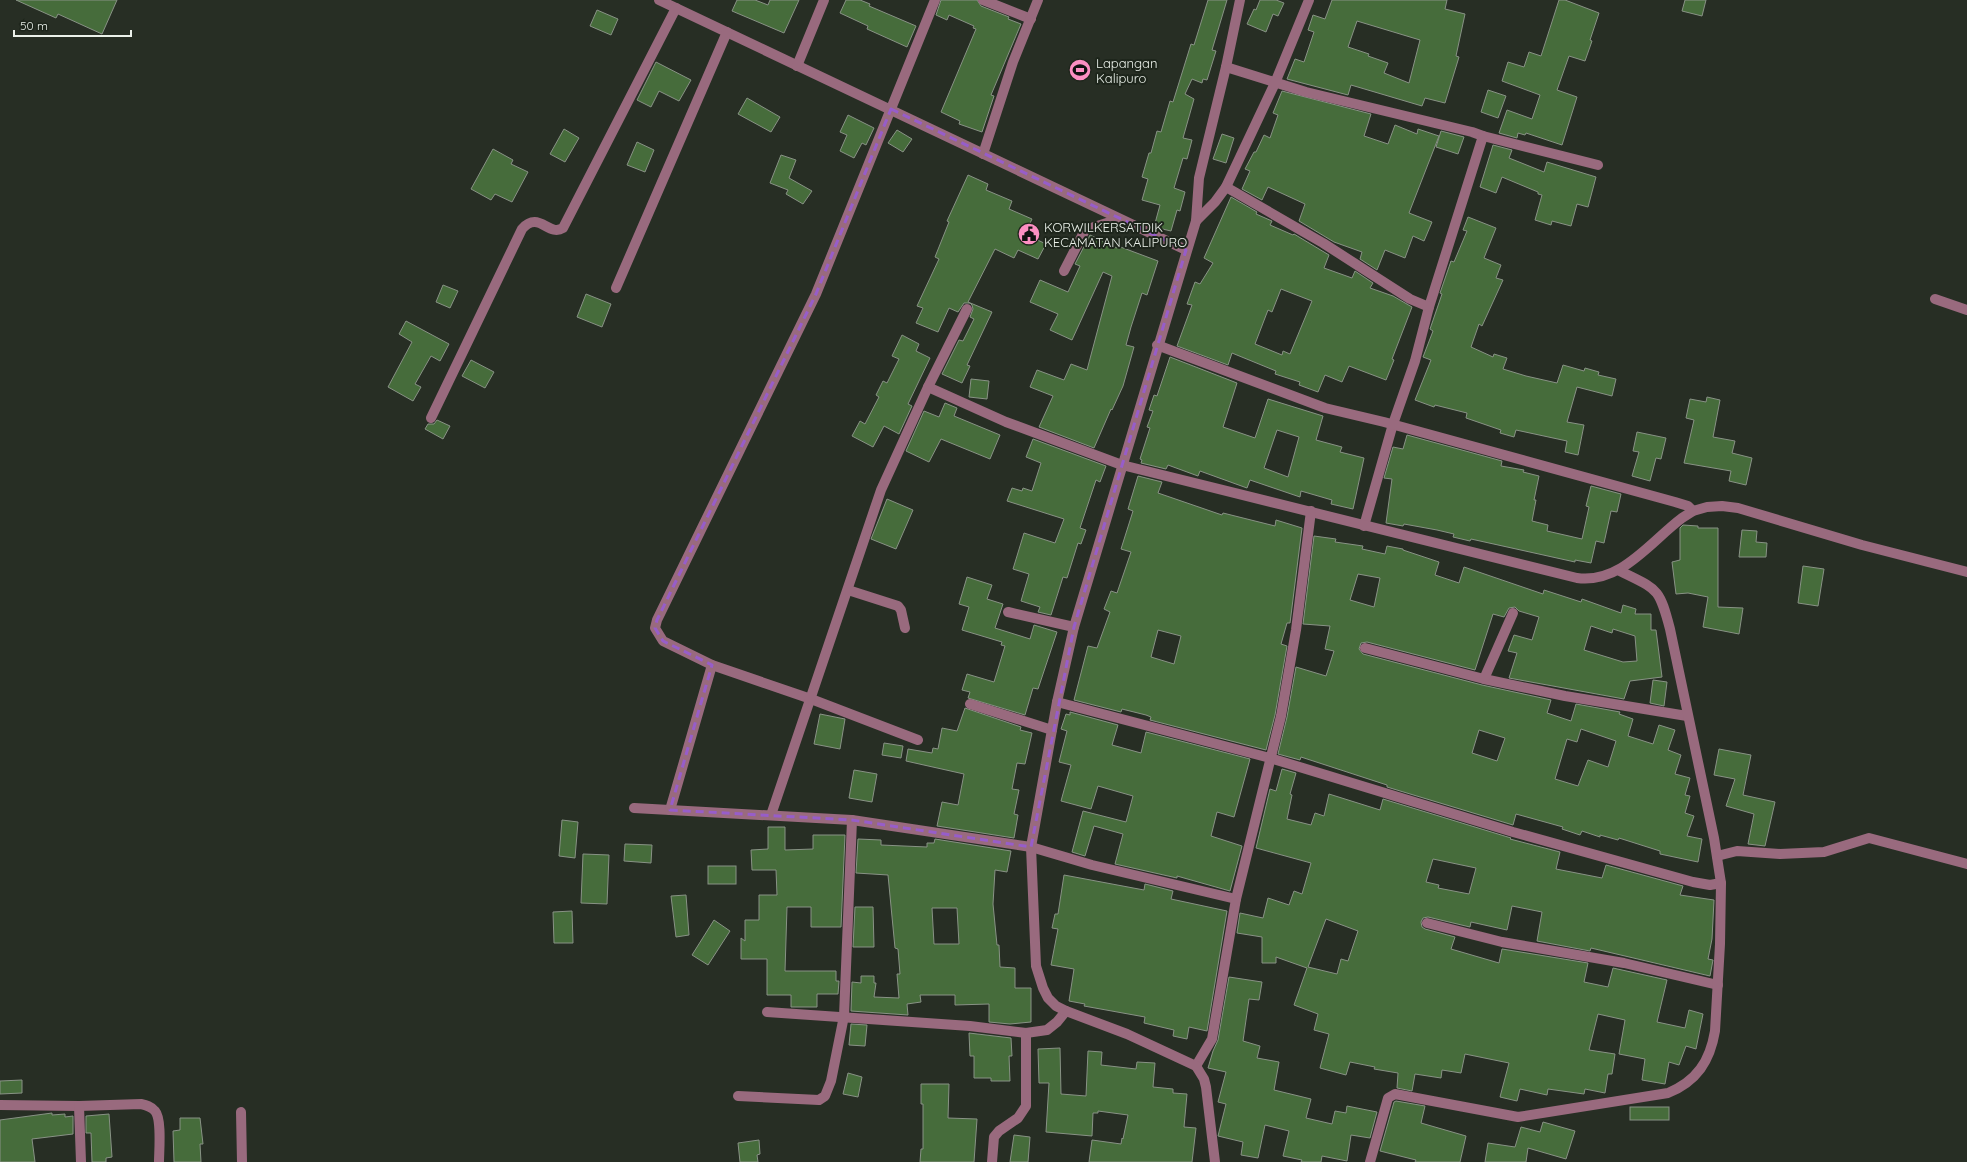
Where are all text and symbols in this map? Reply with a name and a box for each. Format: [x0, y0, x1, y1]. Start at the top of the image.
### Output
scale bar [14, 12, 131, 38]
text: 50 m [20, 18, 48, 33]
place label: Lapangan Kalipuro [1096, 55, 1158, 86]
sports icon: Lapangan Kalipuro [1067, 57, 1093, 83]
place label: KORWILKERSATDIK KECAMATAN KALIPURO [1044, 219, 1187, 250]
public building icon: KORWILKERSATDIK KECAMATAN KALIPURO [1016, 221, 1042, 247]

